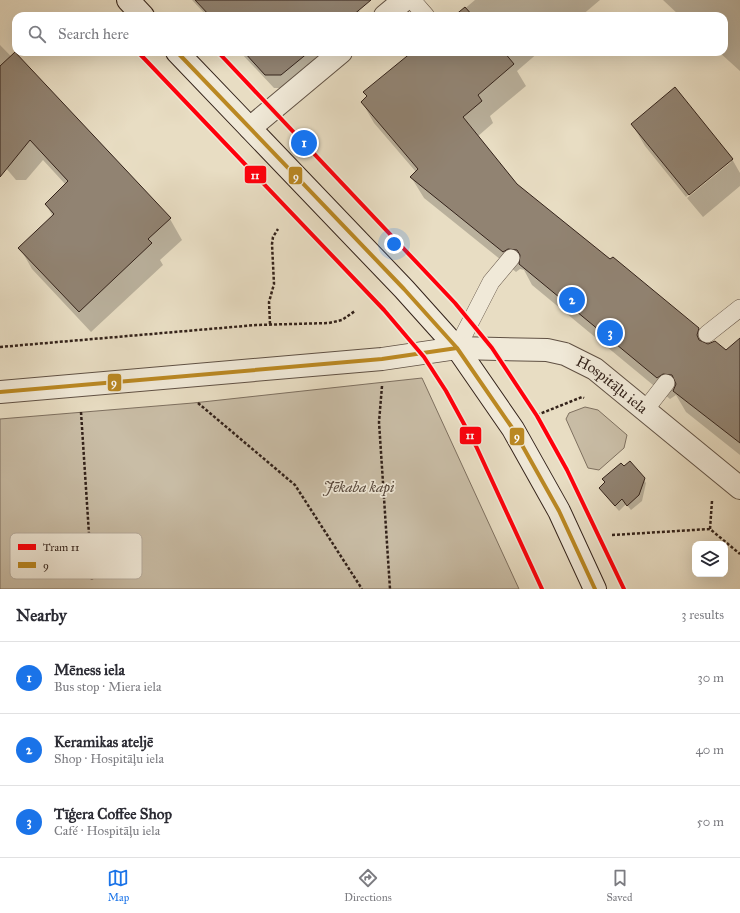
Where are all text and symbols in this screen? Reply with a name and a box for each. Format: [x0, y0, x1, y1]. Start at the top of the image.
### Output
search box [12, 12, 728, 56]
icon: search [26, 23, 48, 45]
text: Search here [58, 25, 129, 43]
pin: 1 [291, 128, 317, 158]
line badge: 11 [244, 165, 267, 184]
line badge: 9 [288, 166, 303, 185]
text: 11 [251, 169, 260, 182]
text: 9 [293, 170, 299, 184]
your location [384, 234, 404, 254]
pin: 2 [559, 285, 585, 315]
pin: 3 [597, 318, 623, 348]
street label: Hospitāļu iela [573, 352, 652, 418]
line badge: 9 [107, 373, 122, 392]
text: 9 [111, 376, 117, 390]
line badge: 11 [459, 426, 482, 445]
line badge: 9 [509, 427, 525, 446]
text: 11 [466, 429, 475, 442]
text: 9 [514, 430, 520, 444]
park label: Jēkaba kapi [322, 478, 395, 497]
legend [10, 533, 142, 579]
text: Tram 11 [43, 541, 79, 554]
map controls [692, 541, 728, 577]
button: layers [692, 541, 728, 577]
text: 9 [43, 559, 49, 572]
text: Nearby [16, 605, 67, 626]
text: 3 results [681, 607, 724, 623]
text: Mēness iela [54, 661, 125, 679]
text: 1 [26, 670, 32, 686]
text: 30 m [698, 670, 724, 686]
text: Bus stop · Miera iela [54, 679, 161, 695]
text: Keramikas ateljē [54, 733, 153, 751]
text: 2 [26, 742, 32, 758]
text: 40 m [695, 742, 724, 758]
text: Shop · Hospitāļu iela [54, 751, 164, 767]
text: Tīģera Coffee Shop [54, 805, 172, 823]
text: 3 [26, 814, 32, 830]
text: 50 m [697, 814, 724, 830]
text: Café · Hospitāļu iela [54, 823, 160, 839]
tab: Map [107, 867, 129, 904]
tab: Directions [344, 867, 392, 904]
tab: Saved [606, 867, 633, 904]

